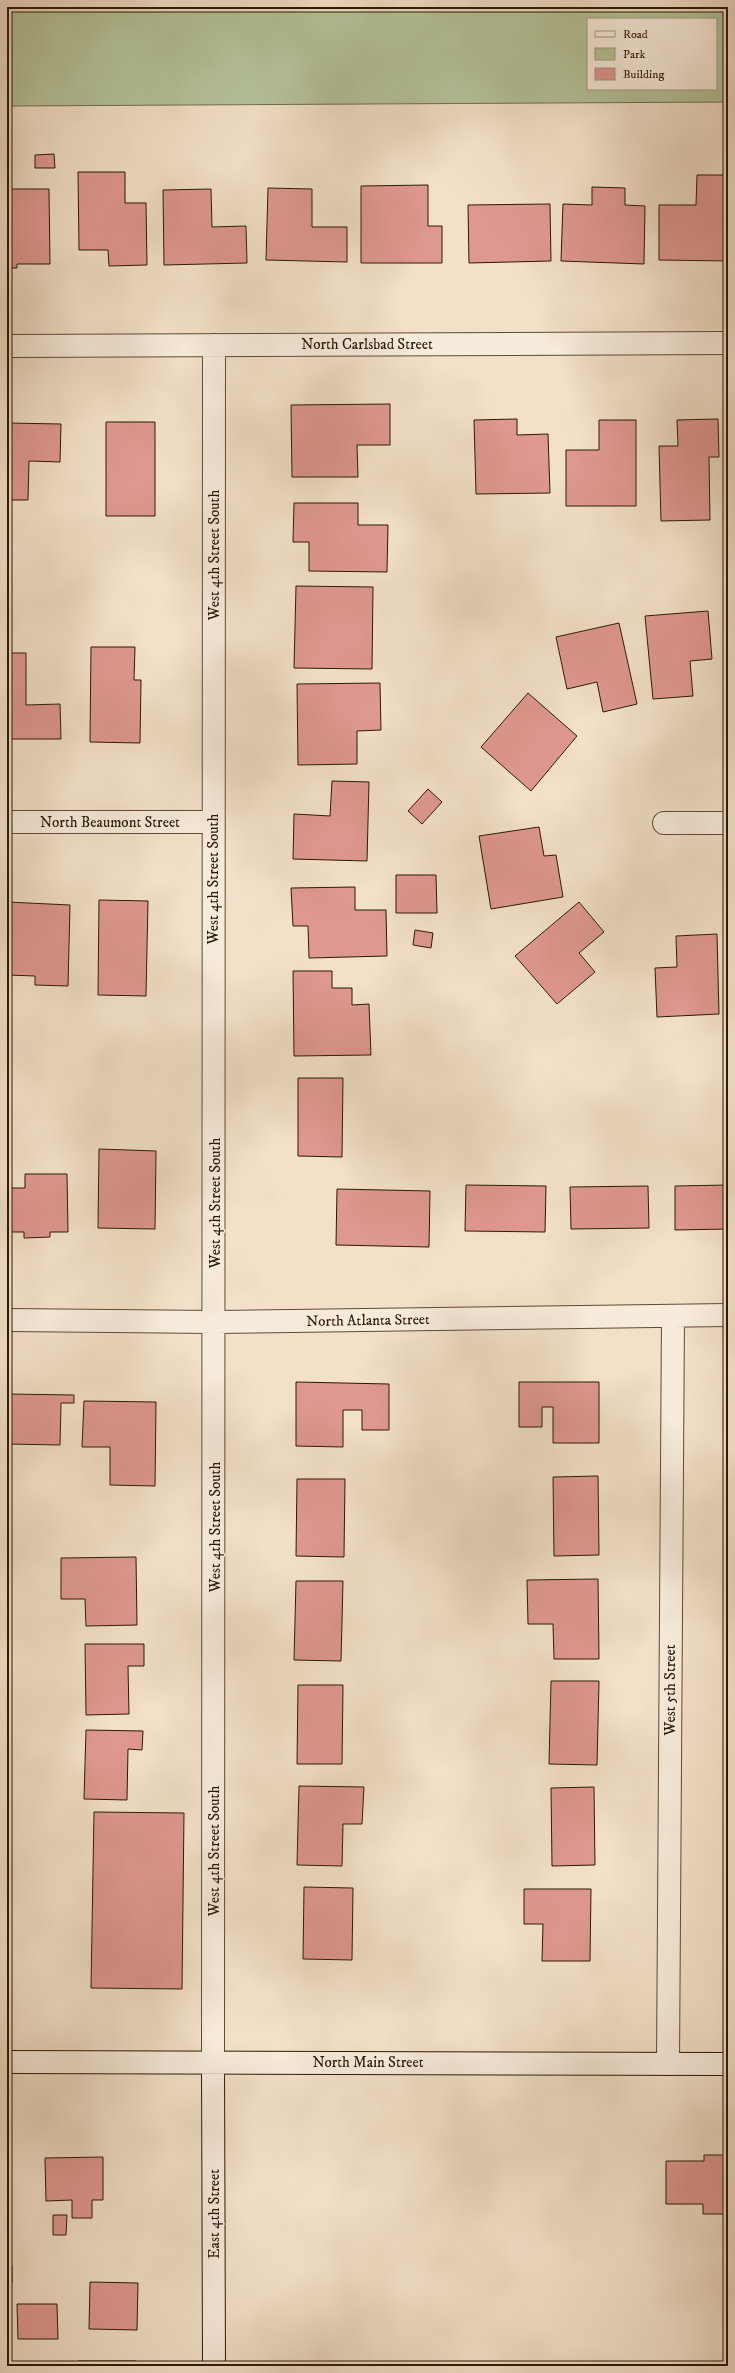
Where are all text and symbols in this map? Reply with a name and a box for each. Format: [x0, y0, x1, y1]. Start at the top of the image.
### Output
legend [587, 18, 717, 90]
text: Road [623, 27, 648, 42]
text: Park [623, 47, 645, 62]
text: Building [623, 67, 664, 82]
street label: North Carlsbad Street [301, 335, 433, 354]
street label: West 4th Street South [205, 490, 224, 621]
street label: North Beaumont Street [40, 813, 180, 832]
street label: West 4th Street South [204, 814, 223, 945]
street label: West 4th Street South [206, 1138, 225, 1269]
street label: North Atlanta Street [306, 1310, 430, 1331]
street label: West 4th Street South [206, 1462, 225, 1593]
street label: West 5th Street [661, 1644, 680, 1737]
street label: West 4th Street South [205, 1786, 224, 1917]
street label: North Main Street [312, 2053, 424, 2072]
street label: East 4th Street [205, 2169, 224, 2259]

